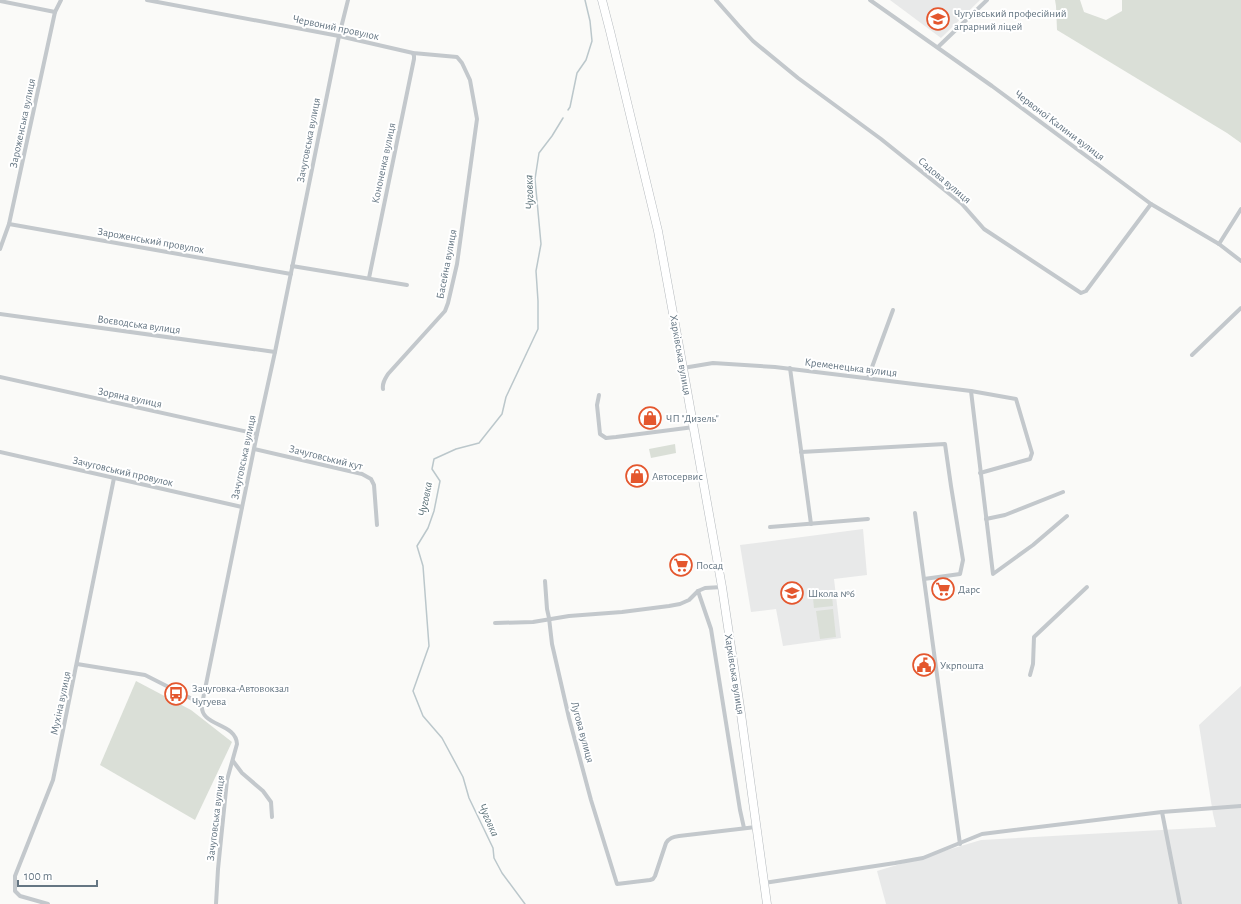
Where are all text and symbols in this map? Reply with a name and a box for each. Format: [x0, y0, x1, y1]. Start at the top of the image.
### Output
school or university icon: Чугуївський професійний аграрний ліцей [925, 6, 951, 32]
place label: Чугуївський професійний аграрний ліцей [954, 8, 1067, 32]
street label: Червоний провулок [292, 13, 380, 42]
street label: Зароженська вулиця [8, 77, 37, 169]
street label: Червоної Калини вулиця [1013, 88, 1107, 163]
street label: Зачуговська вулиця [295, 97, 322, 183]
street label: Кононенка вулиця [370, 122, 397, 204]
street label: Садова вулиця [916, 155, 973, 206]
water label: Чуговка [522, 174, 536, 210]
street label: Зароженський провулок [97, 226, 205, 255]
street label: Басейна вулиця [434, 228, 459, 300]
street label: Воєводська вулиця [97, 313, 181, 336]
street label: Харківська вулиця [668, 314, 693, 396]
street label: Кременецька вулиця [804, 356, 898, 379]
street label: Зоряна вулиця [97, 385, 163, 410]
shop icon: ЧП "Дизель" [637, 405, 663, 431]
place label: ЧП "Дизель" [666, 413, 719, 424]
street label: Зачуговська вулиця [229, 414, 258, 500]
street label: Зачуговський кут [288, 443, 364, 472]
street label: Зачуговський провулок [71, 455, 174, 488]
shop icon: Автосервис [624, 463, 650, 489]
place label: Автосервис [652, 471, 703, 482]
water label: Чуговка [416, 481, 434, 517]
supermarket icon: Посад [668, 552, 694, 578]
place label: Посад [696, 560, 724, 571]
supermarket icon: Дарс [930, 576, 956, 602]
school or university icon: Школа №6 [779, 580, 805, 606]
place label: Дарс [958, 584, 980, 595]
place label: Школа №6 [808, 588, 855, 599]
street label: Харківська вулиця [723, 633, 746, 715]
public building icon: Укрпошта [911, 652, 937, 678]
place label: Укрпошта [940, 660, 984, 671]
street label: Мухіна вулиця [48, 670, 73, 736]
bus stop icon: Зачуговка-Автовокзал Чугуева [163, 681, 189, 707]
place label: Зачуговка-Автовокзал Чугуева [192, 683, 289, 707]
street label: Лугова вулиця [569, 700, 596, 764]
street label: Зачуговська вулиця [205, 775, 226, 861]
water label: Чуговка [476, 802, 502, 838]
scale bar [18, 862, 97, 888]
text: 100 m [24, 870, 52, 882]

